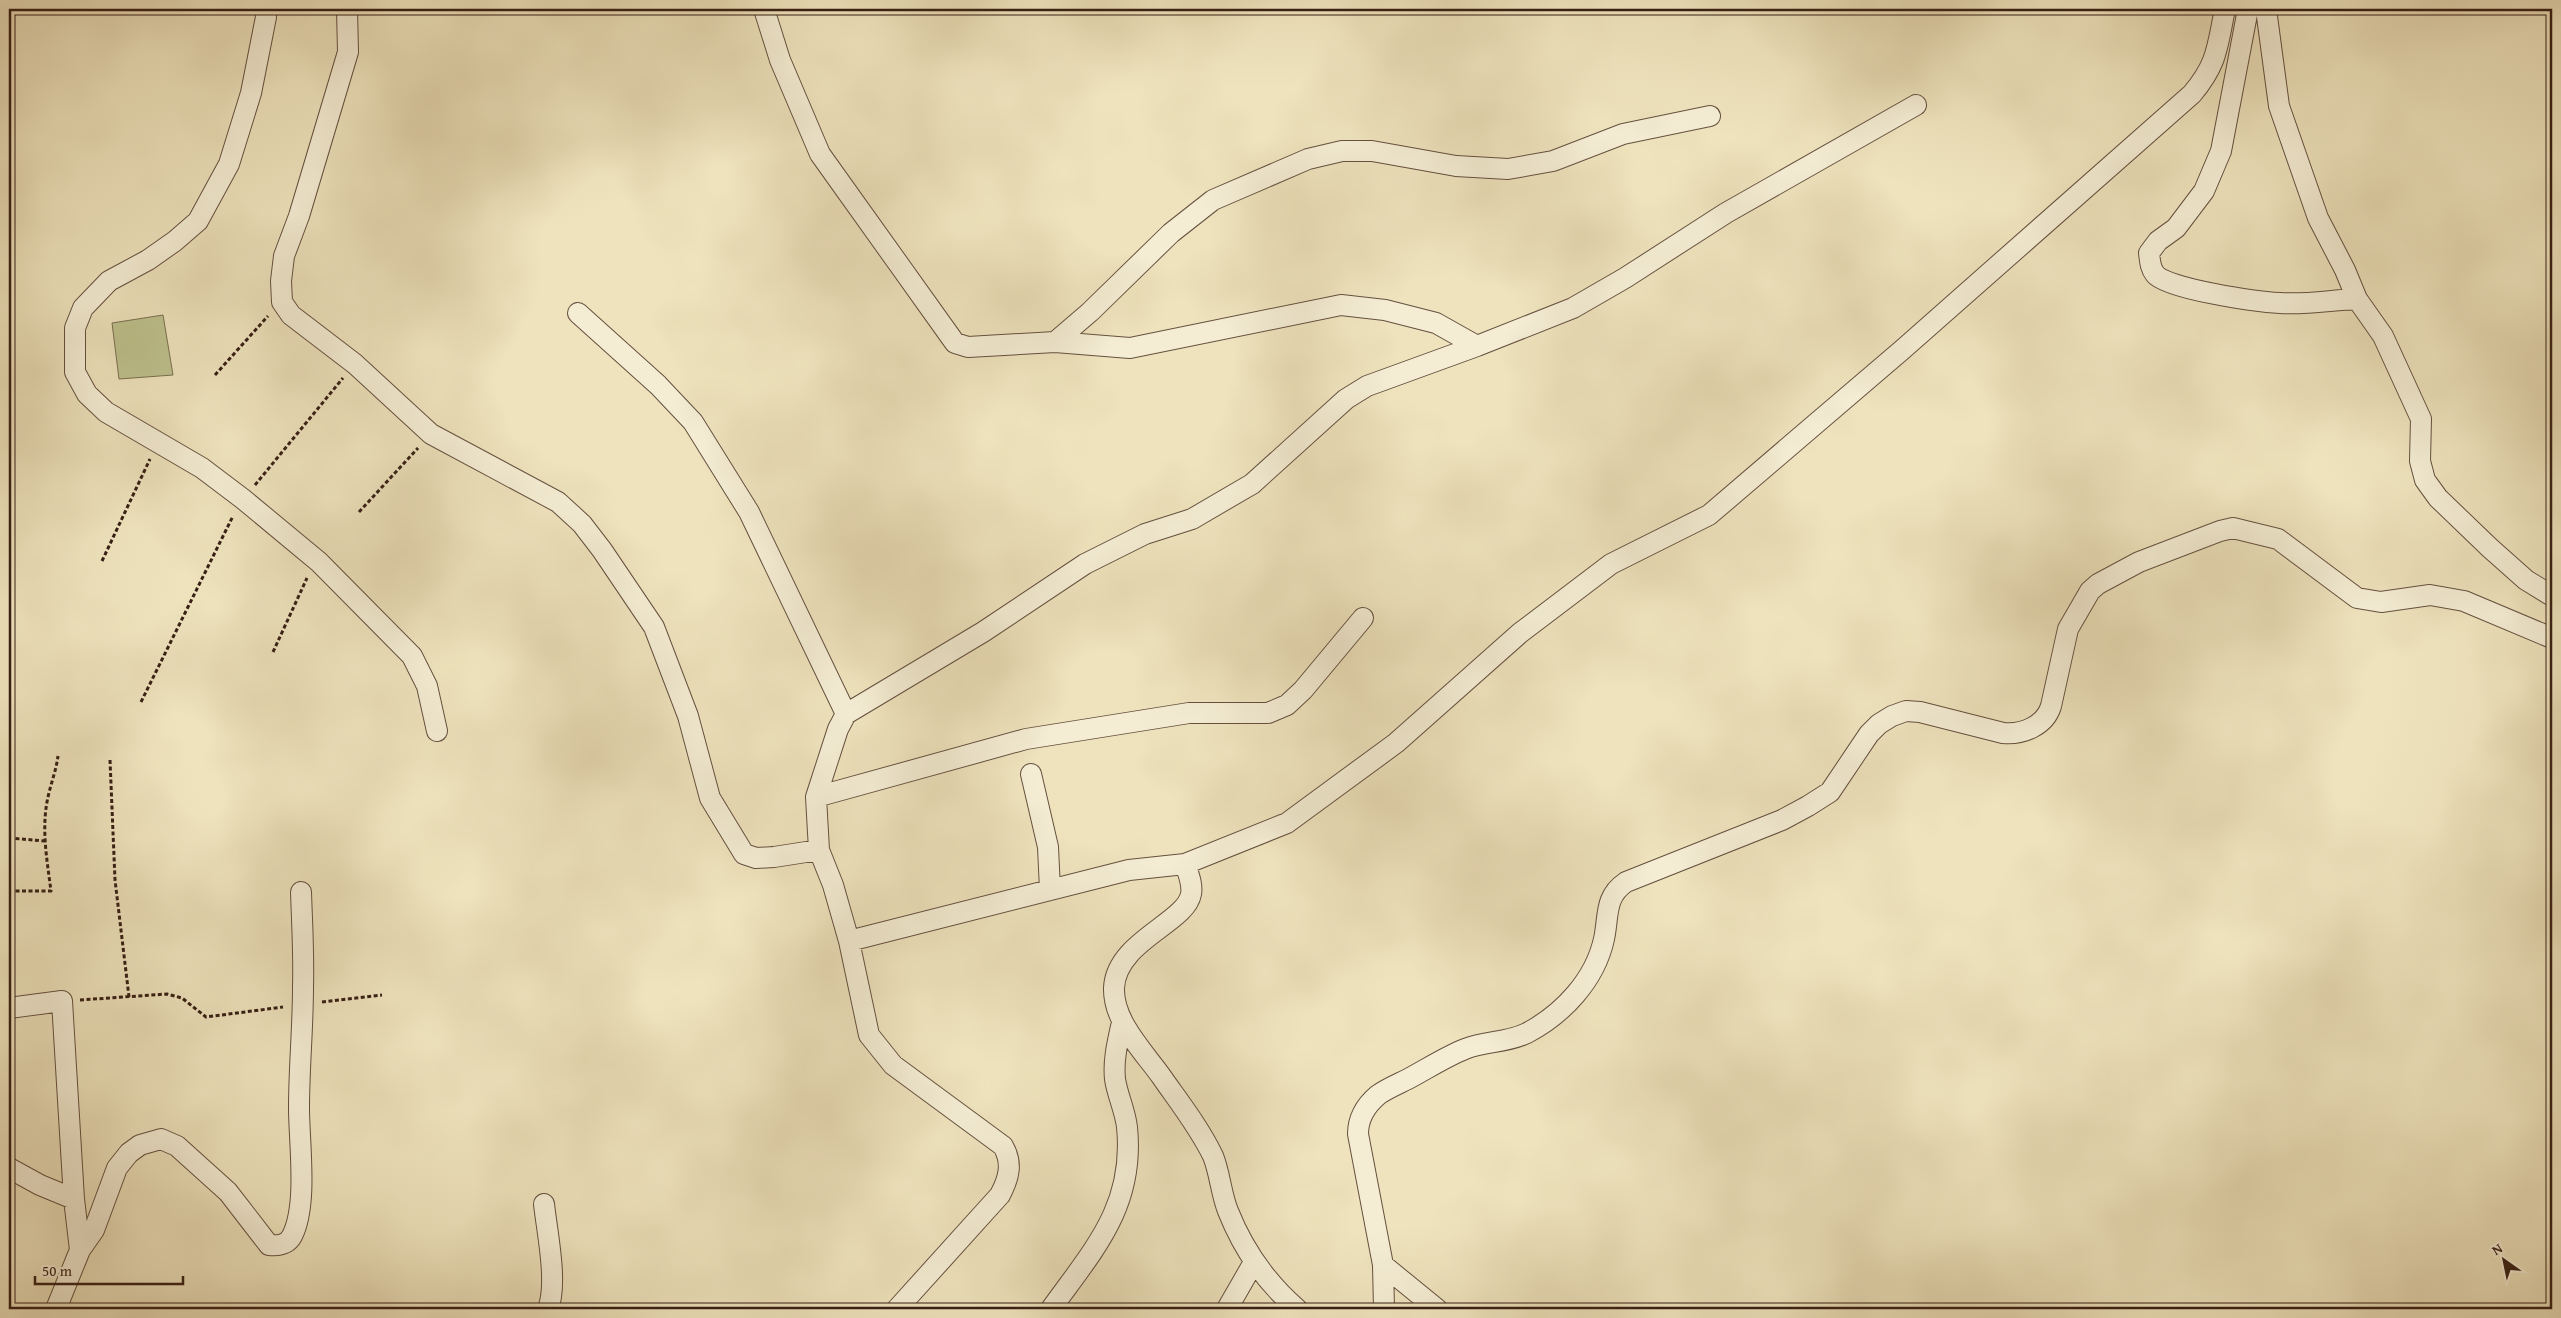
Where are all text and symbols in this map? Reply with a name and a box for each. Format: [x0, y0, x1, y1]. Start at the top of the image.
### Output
north arrow [2478, 1236, 2528, 1286]
text: N [2488, 1238, 2507, 1260]
scale bar [35, 1253, 182, 1285]
text: 50 m [42, 1260, 73, 1281]

